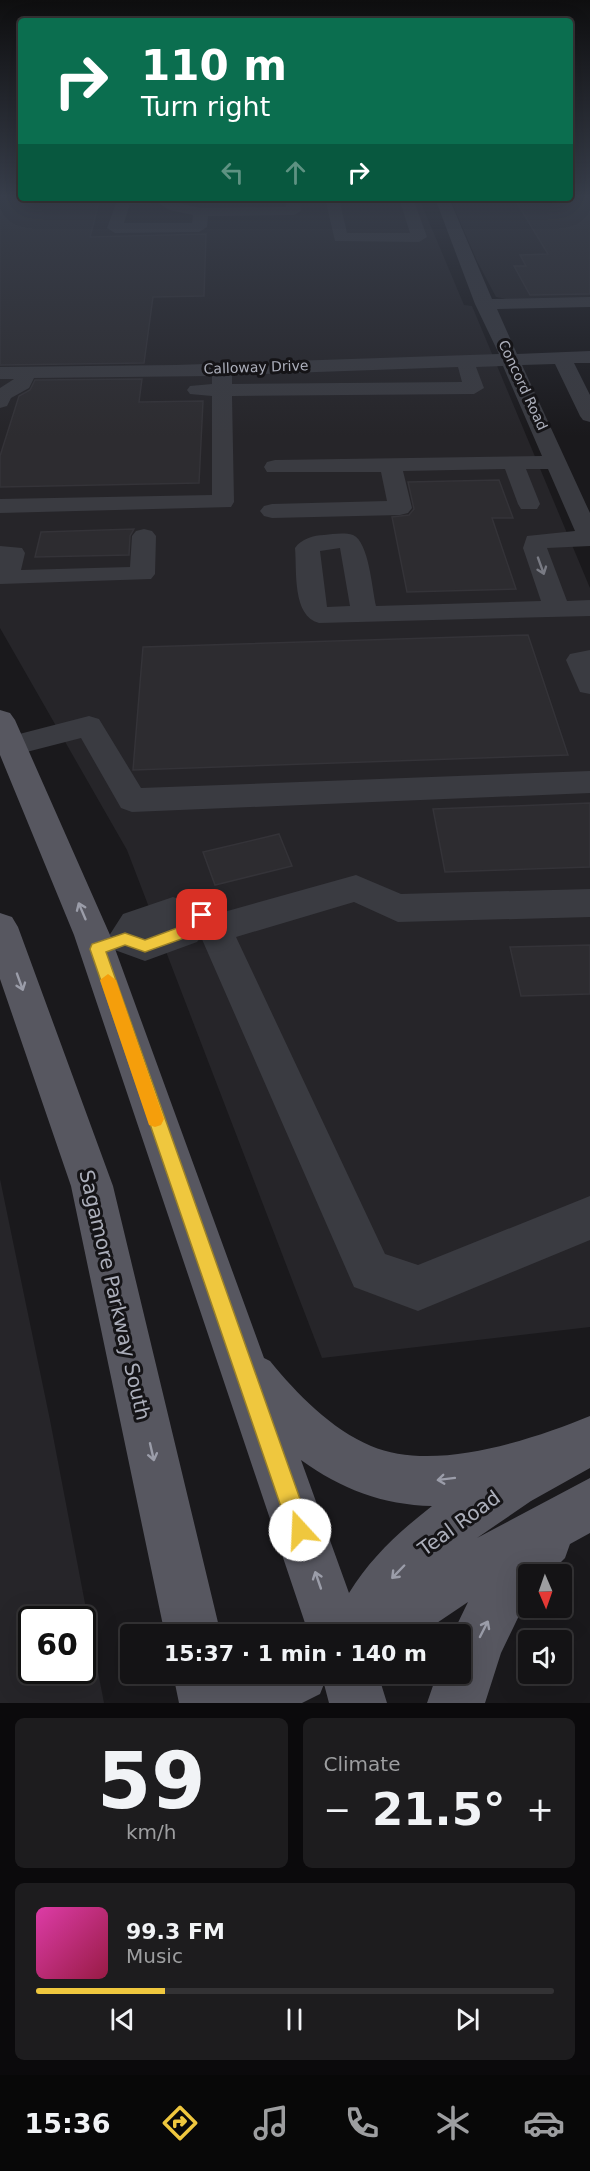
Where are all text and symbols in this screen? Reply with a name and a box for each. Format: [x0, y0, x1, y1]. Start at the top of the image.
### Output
text: 110 m [141, 41, 287, 90]
icon: right [42, 42, 120, 120]
text: Turn right [141, 91, 270, 122]
icon: left [216, 156, 249, 189]
icon: ahead [279, 156, 312, 189]
icon: right [342, 156, 375, 189]
street label: Concord Road [495, 337, 551, 433]
street label: Calloway Drive [203, 357, 309, 377]
one-way arrow [537, 556, 548, 575]
pin [176, 889, 227, 940]
icon: arrive [185, 898, 218, 931]
one-way arrow [76, 902, 87, 920]
one-way arrow [15, 973, 26, 991]
street label: Sagamore Parkway South [74, 1167, 156, 1423]
one-way arrow [146, 1443, 158, 1462]
one-way arrow [437, 1473, 457, 1484]
street label: Teal Road [413, 1485, 505, 1561]
position arrow [268, 1498, 332, 1562]
one-way arrow [391, 1564, 405, 1579]
north arrow [518, 1564, 572, 1618]
map controls [518, 1564, 572, 1684]
one-way arrow [311, 1571, 322, 1590]
speed limit sign: 60 [18, 1606, 96, 1684]
one-way arrow [479, 1620, 490, 1638]
button: sound [518, 1630, 572, 1684]
text: 15:37 · 1 min · 140 m [164, 1641, 427, 1666]
text: 59 [97, 1736, 206, 1826]
text: Climate [324, 1752, 400, 1776]
text: 21.5° [372, 1783, 506, 1836]
text: − [324, 1790, 351, 1829]
text: + [526, 1790, 554, 1829]
text: km/h [126, 1820, 176, 1844]
text: 99.3 FM [126, 1919, 225, 1944]
text: Music [126, 1944, 183, 1968]
icon: previous [106, 2003, 139, 2036]
icon: pause [278, 2003, 311, 2036]
icon: next [451, 2003, 484, 2036]
icon: directions [159, 2102, 201, 2144]
icon: music [250, 2102, 292, 2144]
icon: phone [341, 2102, 383, 2144]
icon: climate [432, 2102, 474, 2144]
icon: car [523, 2102, 565, 2144]
text: 15:36 [25, 2108, 110, 2139]

